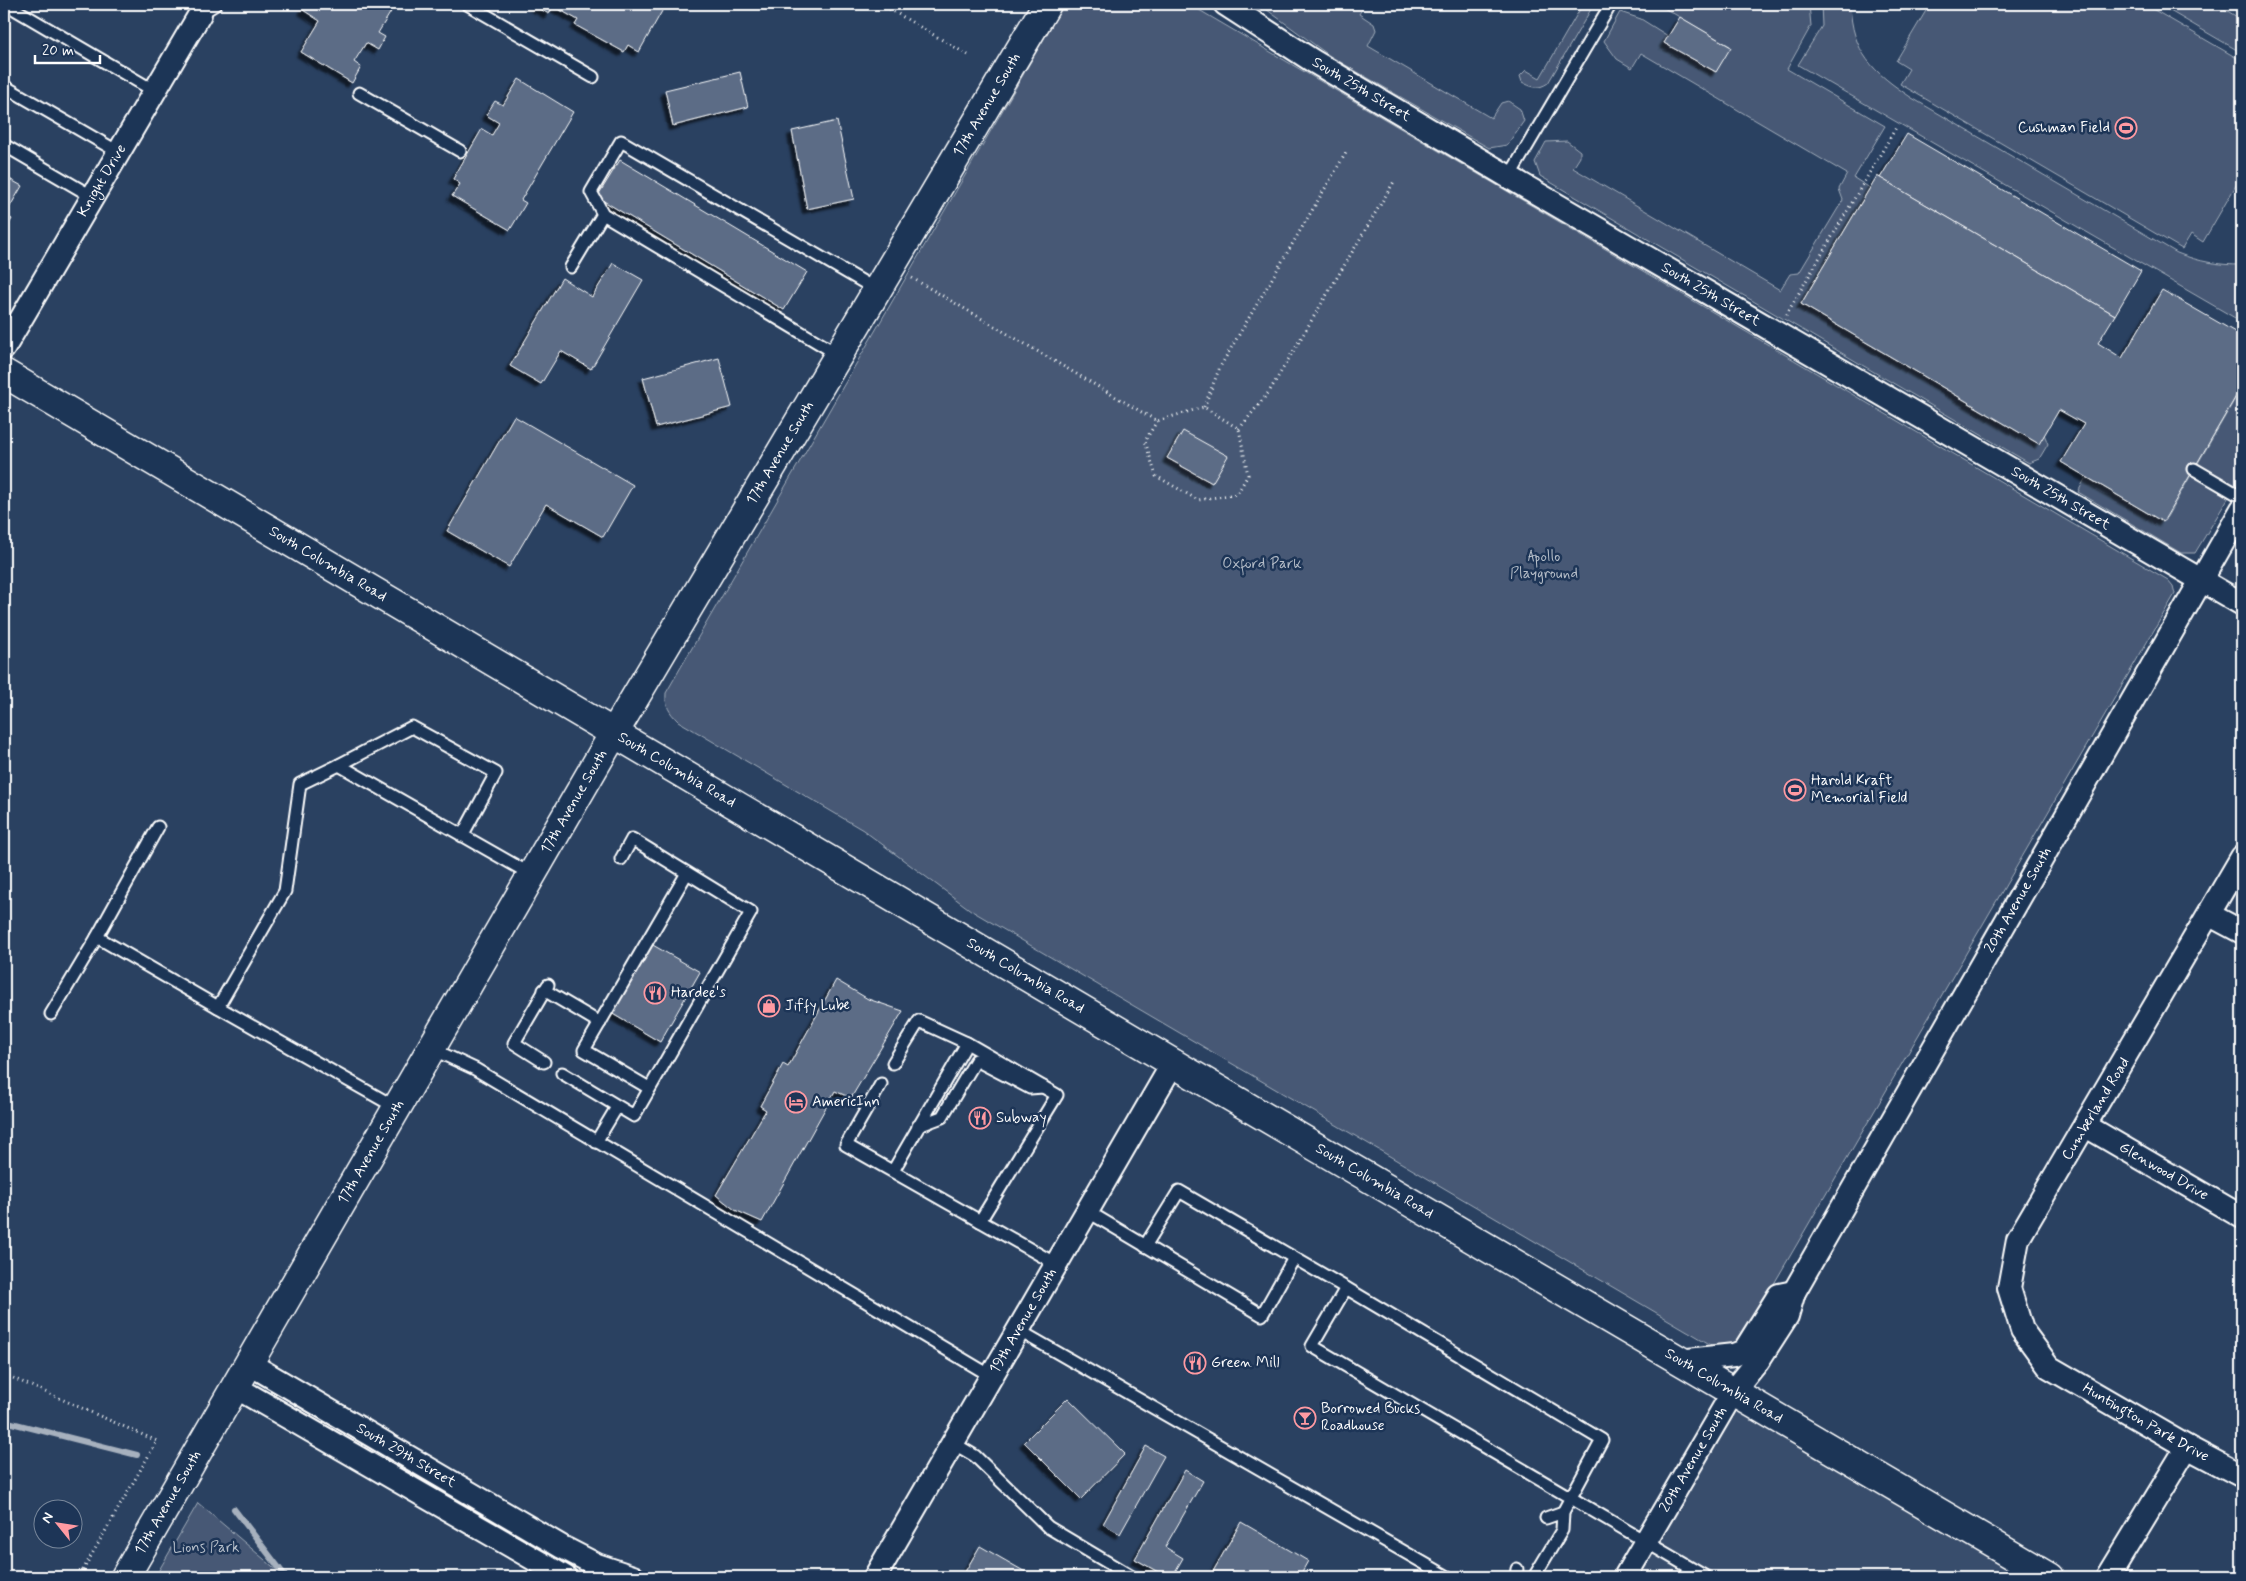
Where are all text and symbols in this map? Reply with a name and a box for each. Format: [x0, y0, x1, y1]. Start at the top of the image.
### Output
scale bar [35, 32, 100, 64]
text: 20 m [42, 41, 74, 61]
street label: 17th Avenue South [949, 49, 1026, 160]
street label: South 25th Street [1308, 53, 1415, 127]
sports icon: Cushman Field [2114, 116, 2138, 140]
place label: Cushman Field [2018, 118, 2110, 138]
street label: Knight Drive [73, 140, 131, 221]
street label: South 25th Street [1657, 258, 1764, 331]
street label: 17th Avenue South [742, 397, 819, 509]
street label: South 25th Street [2007, 462, 2114, 535]
street label: South Columbia Road [265, 522, 390, 607]
park label: Apollo Playground [1510, 547, 1578, 584]
park label: Oxford Park [1222, 554, 1302, 576]
street label: South Columbia Road [614, 727, 739, 813]
street label: 17th Avenue South [536, 746, 612, 858]
place label: Harold Kraft Memorial Field [1811, 771, 1908, 808]
sports icon: Harold Kraft Memorial Field [1783, 778, 1807, 802]
street label: 20th Avenue South [1980, 844, 2056, 957]
street label: South Columbia Road [963, 933, 1088, 1018]
restaurant icon: Hardee's [643, 981, 667, 1005]
place label: Hardee's [671, 983, 726, 1003]
shop icon: Jiffy Lube [757, 994, 781, 1018]
place label: Jiffy Lube [785, 996, 850, 1016]
street label: Cumberland Road [2057, 1054, 2135, 1164]
hotel icon: AmericInn [784, 1090, 808, 1114]
place label: AmericInn [812, 1092, 880, 1112]
street label: 17th Avenue South [333, 1096, 409, 1208]
restaurant icon: Subway [968, 1106, 992, 1130]
place label: Subway [996, 1108, 1047, 1128]
street label: Glenwood Drive [2115, 1137, 2212, 1205]
street label: South Columbia Road [1312, 1139, 1437, 1224]
street label: 19th Avenue South [985, 1265, 1062, 1377]
street label: South Columbia Road [1661, 1344, 1786, 1429]
restaurant icon: Green Mill [1183, 1351, 1207, 1375]
place label: Green Mill [1211, 1353, 1279, 1373]
street label: Huntington Park Drive [2079, 1378, 2213, 1467]
place label: Borrowed Bucks Roadhouse [1321, 1399, 1420, 1436]
street label: 20th Avenue South [1655, 1403, 1732, 1516]
bar icon: Borrowed Bucks Roadhouse [1293, 1406, 1317, 1430]
street label: South 29th Street [352, 1418, 460, 1493]
street label: 17th Avenue South [130, 1447, 206, 1558]
north arrow [32, 1498, 82, 1548]
text: N [37, 1509, 58, 1527]
park label: Lions Park [173, 1538, 239, 1558]

